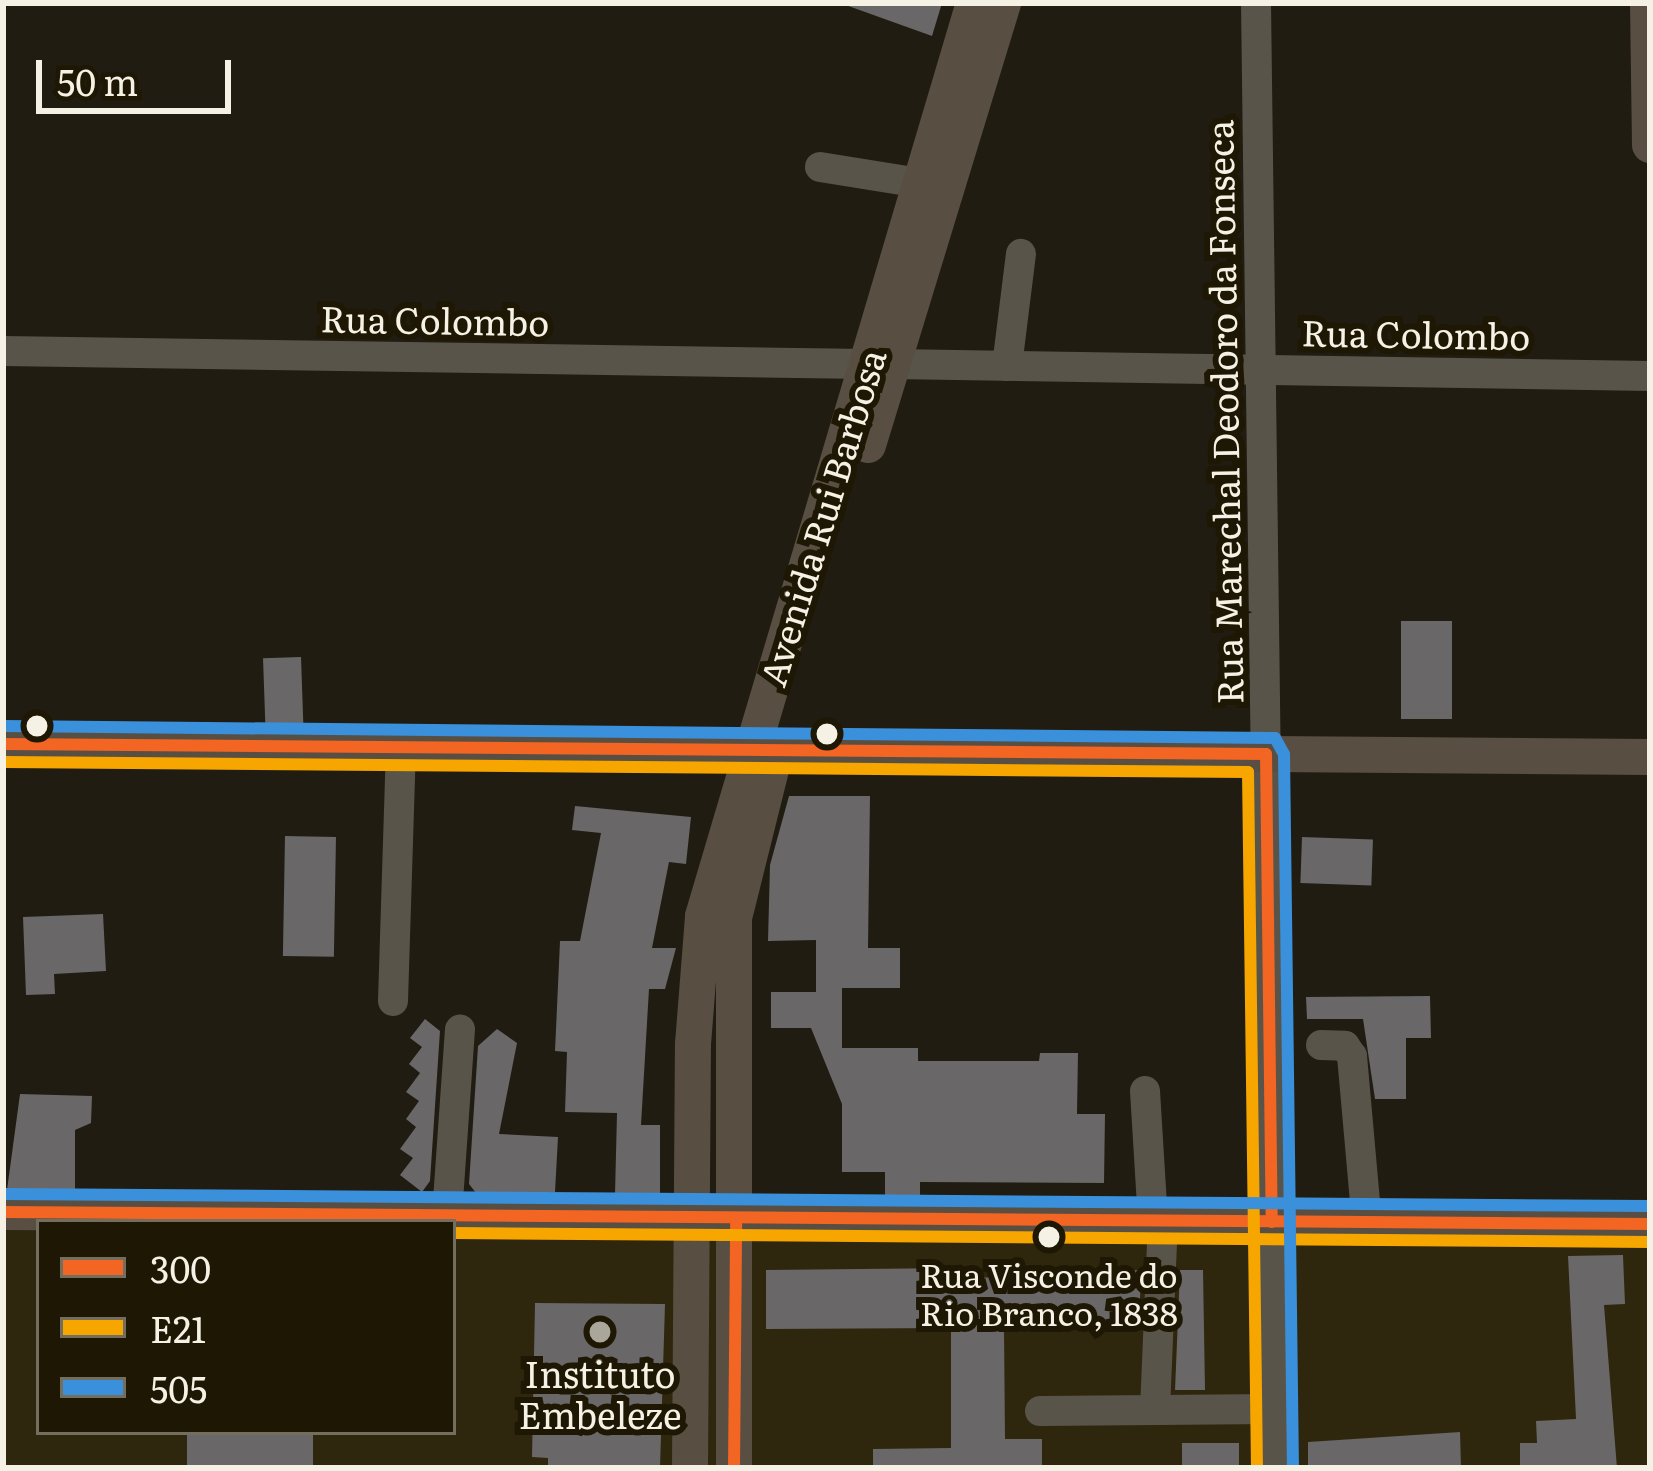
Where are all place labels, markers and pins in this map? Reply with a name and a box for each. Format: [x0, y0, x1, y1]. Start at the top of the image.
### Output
unlabelled marker [26, 715, 48, 737]
unlabelled marker [816, 723, 838, 745]
marker: Rua Visconde do Rio Branco, 1838 [1038, 1226, 1060, 1248]
place label: Rua Visconde do Rio Branco, 1838 [920, 1254, 1178, 1332]
marker: Instituto Embeleze [587, 1319, 613, 1345]
place label: Instituto Embeleze [518, 1350, 682, 1435]

